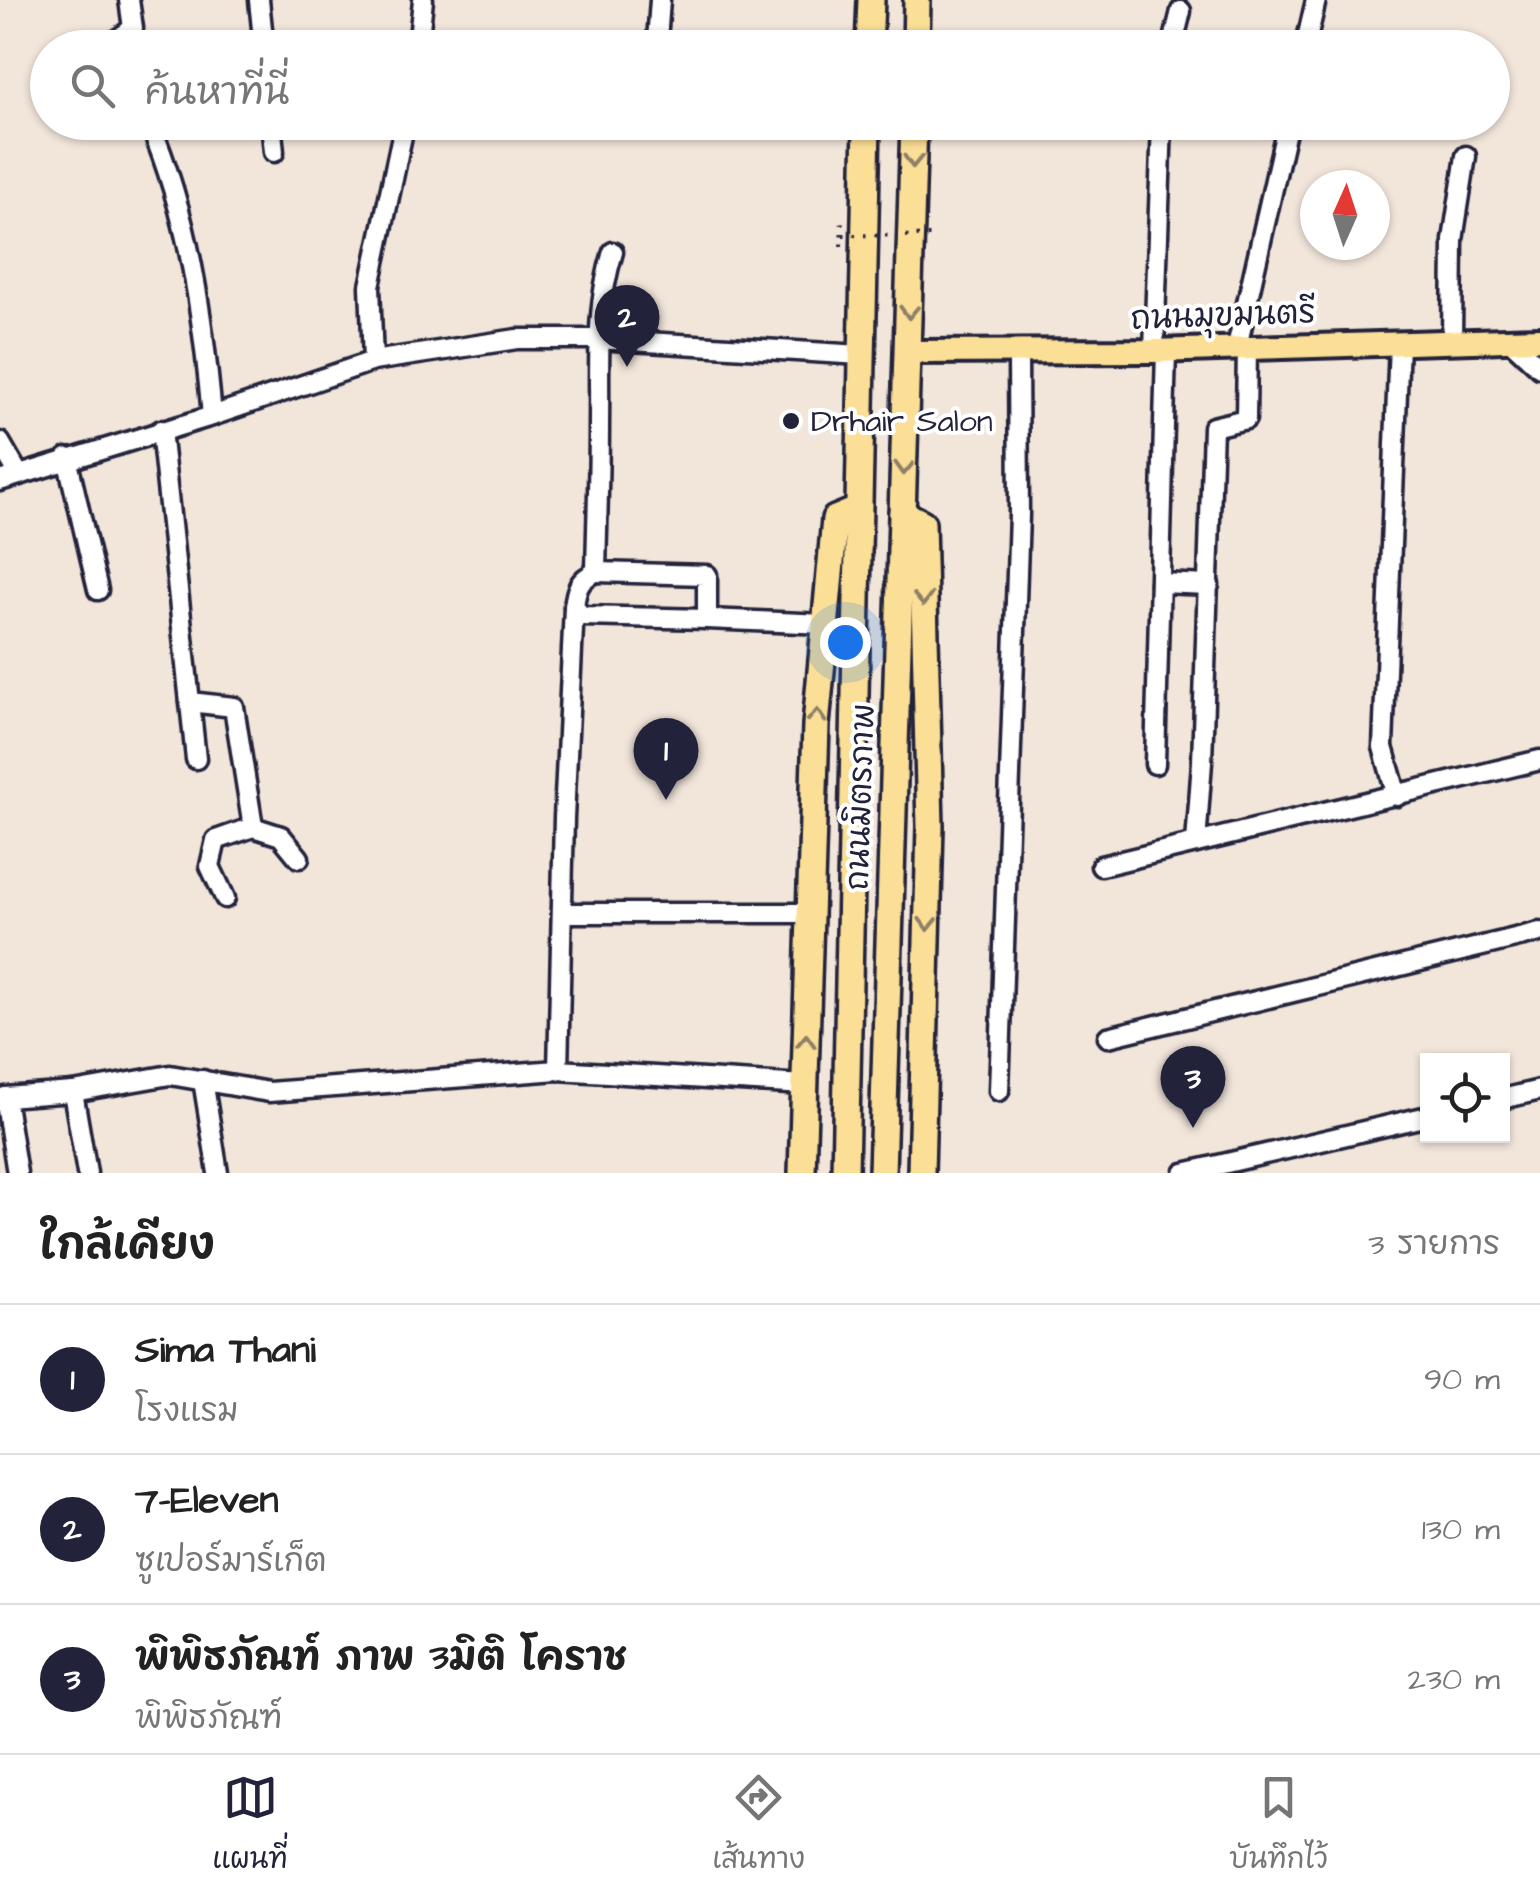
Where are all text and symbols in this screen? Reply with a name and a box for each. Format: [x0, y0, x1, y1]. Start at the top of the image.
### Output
search box [30, 30, 1510, 140]
icon: search [65, 58, 120, 113]
text: ค้นหาที่นี่ [145, 67, 289, 119]
one-way arrow [902, 153, 923, 169]
north arrow [1300, 170, 1390, 260]
pin: 2 [594, 284, 660, 367]
street label: ถนนมุขมนตรี [1130, 290, 1316, 342]
one-way arrow [898, 305, 919, 321]
place label: Drhair Salon [811, 399, 993, 444]
marker: Drhair Salon [780, 410, 802, 432]
one-way arrow [893, 460, 914, 476]
one-way arrow [912, 592, 934, 607]
your location [820, 617, 871, 668]
street label: ถนนมิตรภาพ [835, 703, 887, 891]
one-way arrow [806, 707, 827, 723]
pin: 1 [634, 718, 698, 800]
one-way arrow [917, 916, 938, 932]
one-way arrow [795, 1032, 816, 1048]
pin: 3 [1160, 1046, 1226, 1128]
map controls [1420, 1053, 1510, 1143]
button: locate [1420, 1053, 1510, 1143]
text: ใกล้เคียง [40, 1217, 215, 1275]
text: 3 รายการ [1368, 1222, 1500, 1267]
text: Sima Thani [135, 1325, 316, 1377]
text: 1 [70, 1357, 75, 1402]
text: 90 m [1424, 1357, 1500, 1402]
text: โรงแรม [135, 1389, 239, 1434]
text: 7-Eleven [135, 1475, 278, 1527]
text: 2 [63, 1507, 82, 1552]
text: 130 m [1422, 1507, 1500, 1552]
text: ซูเปอร์มาร์เก็ต [135, 1539, 327, 1584]
text: พิพิธภัณท์ ภาพ 3มิติ โคราช [135, 1632, 627, 1684]
text: 3 [64, 1657, 81, 1702]
text: 230 m [1408, 1657, 1500, 1702]
text: พิพิธภัณฑ์ [135, 1696, 282, 1741]
tab: แผนที่ [212, 1770, 288, 1879]
tab: เส้นทาง [712, 1770, 805, 1879]
tab: บันทึกไว้ [1229, 1770, 1328, 1879]

